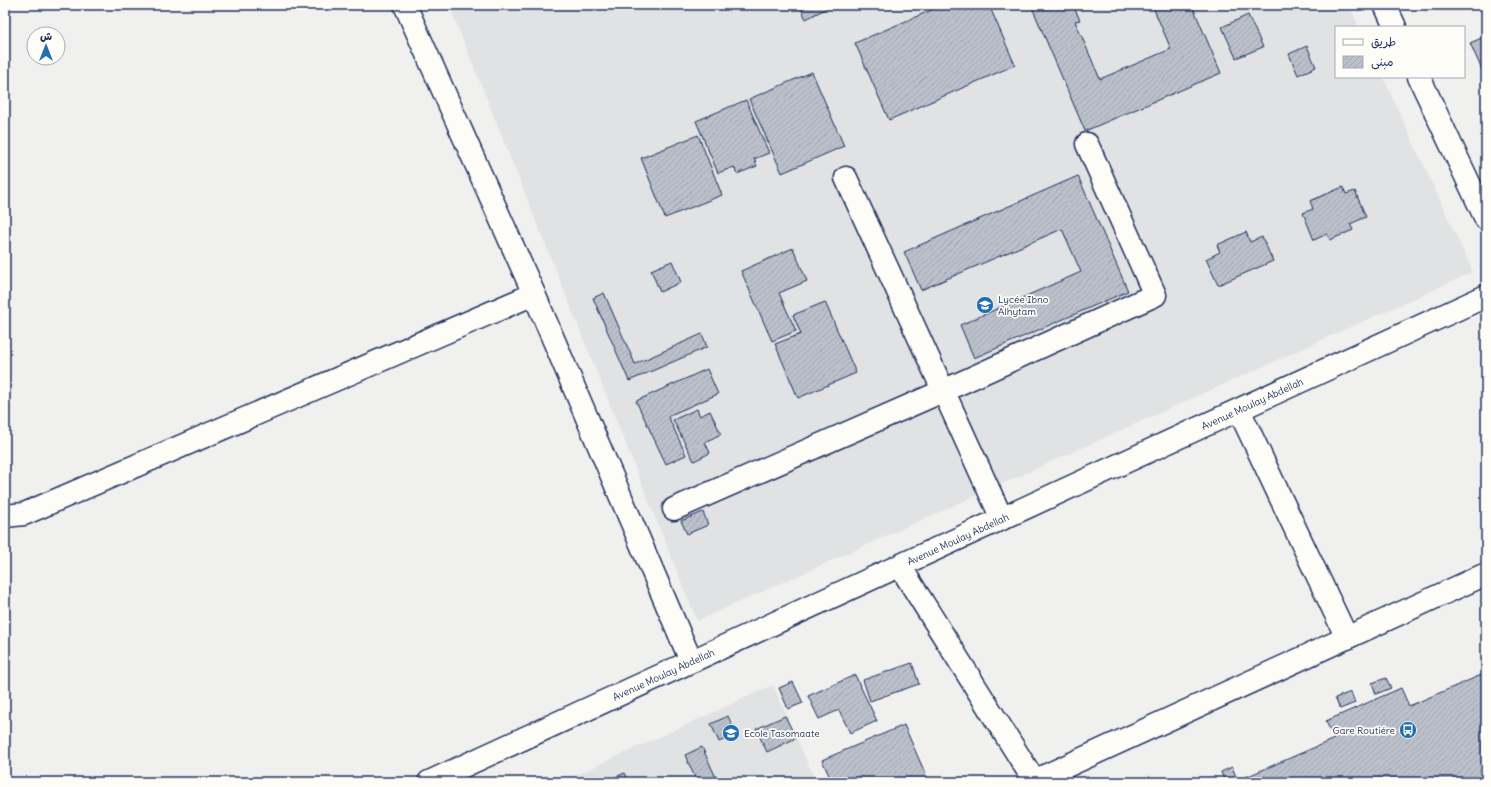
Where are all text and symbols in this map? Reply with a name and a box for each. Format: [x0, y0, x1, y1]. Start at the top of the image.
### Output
north arrow [26, 26, 66, 66]
legend [1335, 26, 1465, 78]
text: ش [40, 29, 52, 43]
text: طريق [1371, 34, 1396, 49]
text: مبنى [1371, 54, 1394, 70]
place label: Lycée Ibno Alhytam [998, 293, 1049, 318]
school or university icon: Lycée Ibno Alhytam [975, 295, 995, 315]
street label: Avenue Moulay Abdellah [1199, 375, 1306, 433]
street label: Avenue Moulay Abdellah [905, 510, 1011, 568]
street label: Avenue Moulay Abdellah [611, 646, 717, 704]
bus stop icon: Gare Routiére [1398, 720, 1418, 740]
school or university icon: Ecole Tasomaate [721, 723, 741, 743]
place label: Gare Routiére [1333, 724, 1395, 737]
place label: Ecole Tasomaate [744, 727, 820, 740]

